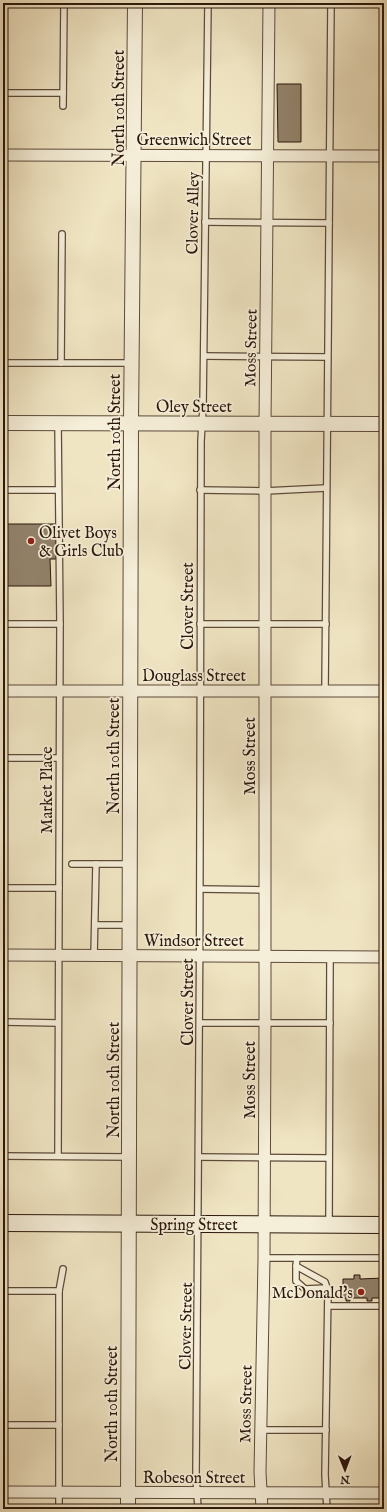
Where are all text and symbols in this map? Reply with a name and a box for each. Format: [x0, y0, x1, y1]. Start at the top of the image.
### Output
street label: North 10th Street [110, 49, 130, 166]
street label: Greenwich Street [137, 131, 252, 151]
street label: Clover Alley [183, 171, 205, 255]
street label: Moss Street [241, 308, 263, 387]
street label: North 10th Street [106, 373, 126, 490]
street label: Oley Street [156, 398, 233, 418]
place label: Olivet Boys & Girls Club [39, 524, 124, 562]
marker: Olivet Boys & Girls Club [26, 536, 36, 546]
street label: Clover Street [179, 562, 199, 650]
street label: Douglass Street [142, 667, 247, 687]
street label: North 10th Street [105, 697, 125, 814]
street label: Moss Street [241, 717, 261, 795]
street label: Market Place [38, 746, 58, 834]
street label: Windsor Street [144, 932, 244, 952]
street label: Clover Street [179, 958, 199, 1046]
street label: North 10th Street [105, 1021, 125, 1138]
street label: Moss Street [241, 1041, 261, 1119]
street label: Spring Street [150, 1216, 238, 1236]
street label: Clover Street [176, 1282, 198, 1370]
place label: McDonald's [272, 1284, 353, 1304]
marker: McDonald's [356, 1287, 366, 1297]
street label: North 10th Street [103, 1345, 123, 1462]
street label: Moss Street [236, 1364, 258, 1443]
north arrow [325, 1450, 365, 1490]
street label: Robeson Street [143, 1469, 246, 1489]
text: N [340, 1472, 351, 1486]

